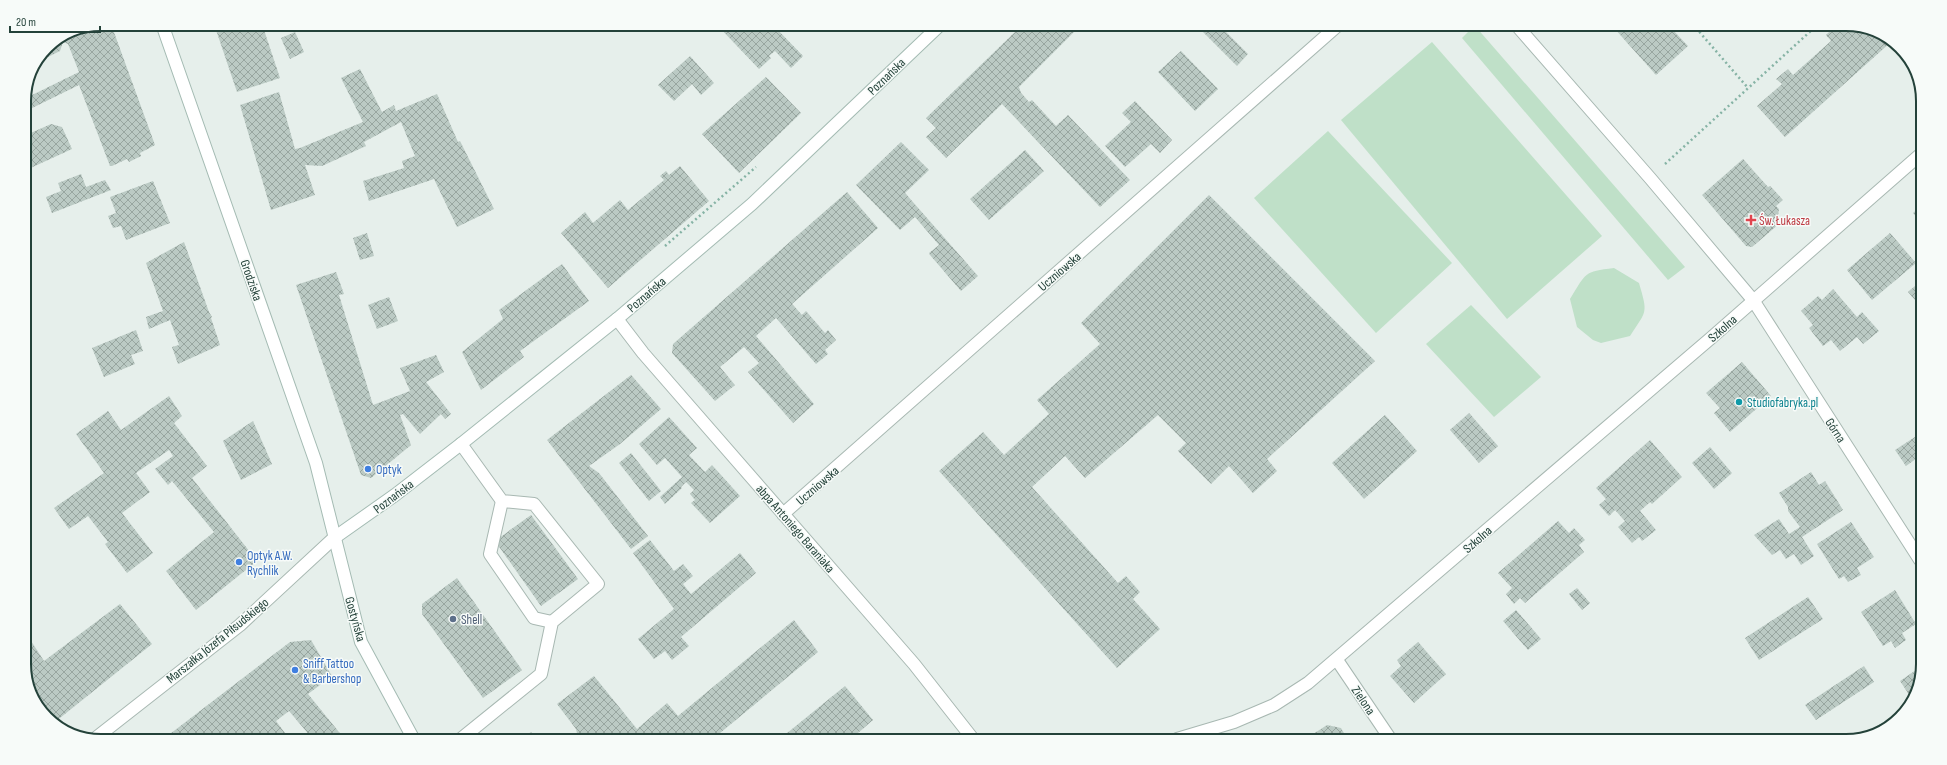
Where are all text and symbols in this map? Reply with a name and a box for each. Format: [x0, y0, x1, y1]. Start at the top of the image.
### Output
scale bar [10, 8, 100, 34]
text: 20 m [16, 15, 36, 30]
street label: Poznańska [865, 55, 909, 99]
place label: Św. Łukasza [1759, 213, 1810, 229]
marker: Św. Łukasza [1746, 215, 1756, 225]
street label: Uczniowska [1035, 249, 1084, 295]
street label: Grodziska [237, 258, 266, 303]
street label: Poznańska [624, 274, 669, 316]
street label: Szkolna [1705, 312, 1740, 346]
place label: Studiofabryka.pl [1747, 395, 1818, 411]
marker: Studiofabryka.pl [1734, 397, 1744, 407]
street label: Górna [1821, 415, 1849, 446]
place label: Optyk [376, 462, 402, 478]
street label: Uczniowska [793, 463, 842, 509]
marker: Optyk [363, 464, 373, 474]
street label: Poznańska [370, 477, 417, 517]
street label: abpa Antoniego Baraniaka [753, 481, 838, 576]
street label: Szkolna [1460, 523, 1495, 557]
place label: Optyk A.W. Rychlik [247, 548, 292, 579]
marker: Optyk A.W. Rychlik [234, 557, 244, 567]
street label: Marszałka Józefa Piłsudskiego [163, 595, 272, 687]
street label: Gostyńska [341, 595, 369, 643]
place label: Shell [461, 612, 482, 628]
marker: Shell [448, 614, 458, 624]
place label: Sniff Tattoo & Barbershop [303, 656, 361, 687]
marker: Sniff Tattoo & Barbershop [290, 665, 300, 675]
street label: Zielona [1348, 683, 1379, 718]

